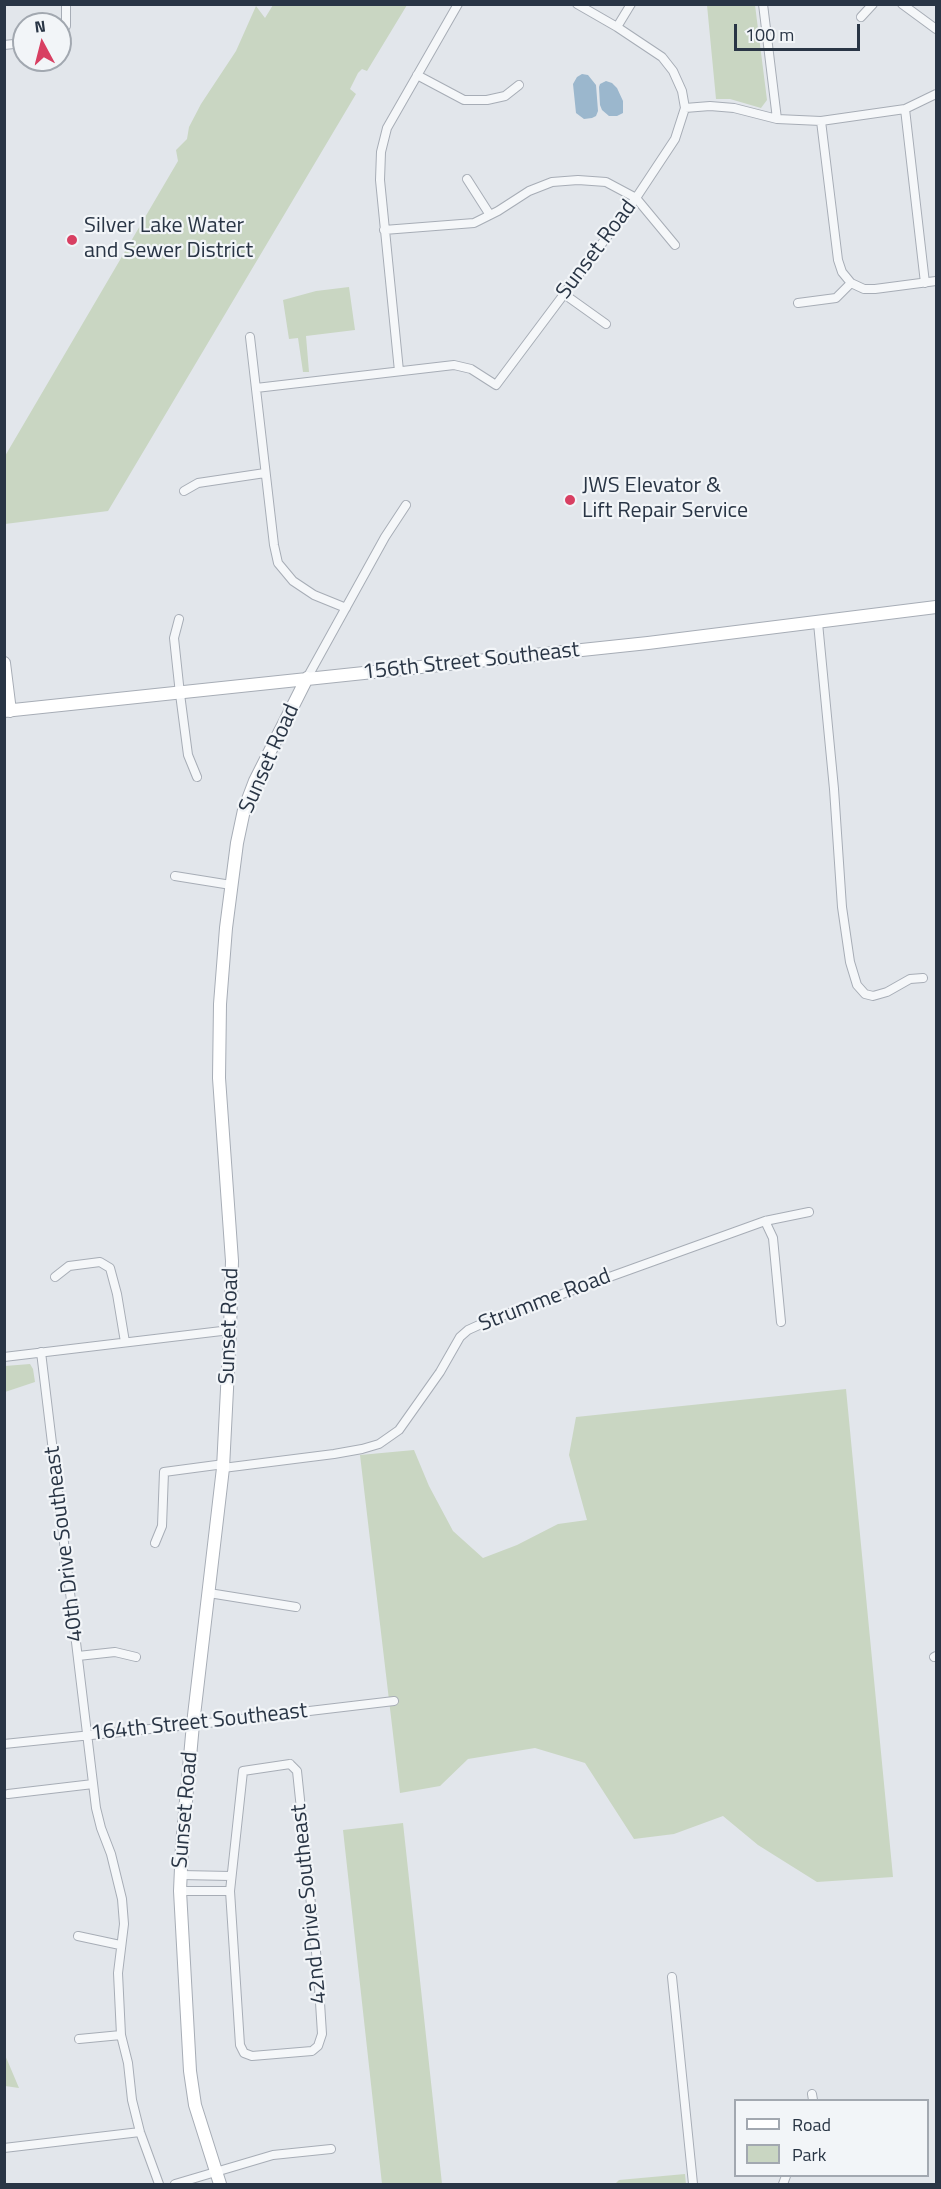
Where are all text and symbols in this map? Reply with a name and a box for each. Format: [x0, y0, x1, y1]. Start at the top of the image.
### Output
north arrow [12, 12, 72, 72]
scale bar [737, 12, 863, 50]
text: N [33, 14, 47, 39]
text: 100 m [745, 21, 794, 48]
street label: Sunset Road [551, 195, 643, 305]
place label: Silver Lake Water and Sewer District [84, 214, 253, 266]
marker: Silver Lake Water and Sewer District [65, 233, 79, 247]
place label: JWS Elevator & Lift Repair Service [582, 474, 748, 526]
marker: JWS Elevator & Lift Repair Service [563, 493, 577, 507]
street label: 156th Street Southeast [361, 637, 581, 687]
street label: Sunset Road [234, 700, 306, 818]
street label: Strumme Road [475, 1264, 615, 1338]
street label: Sunset Road [215, 1267, 245, 1385]
street label: 40th Drive Southeast [40, 1445, 90, 1643]
street label: 164th Street Southeast [89, 1698, 309, 1748]
street label: Sunset Road [168, 1751, 204, 1869]
street label: 42nd Drive Southeast [286, 1803, 334, 2005]
legend [734, 2099, 929, 2177]
text: Road [792, 2111, 831, 2138]
text: Park [792, 2141, 826, 2168]

